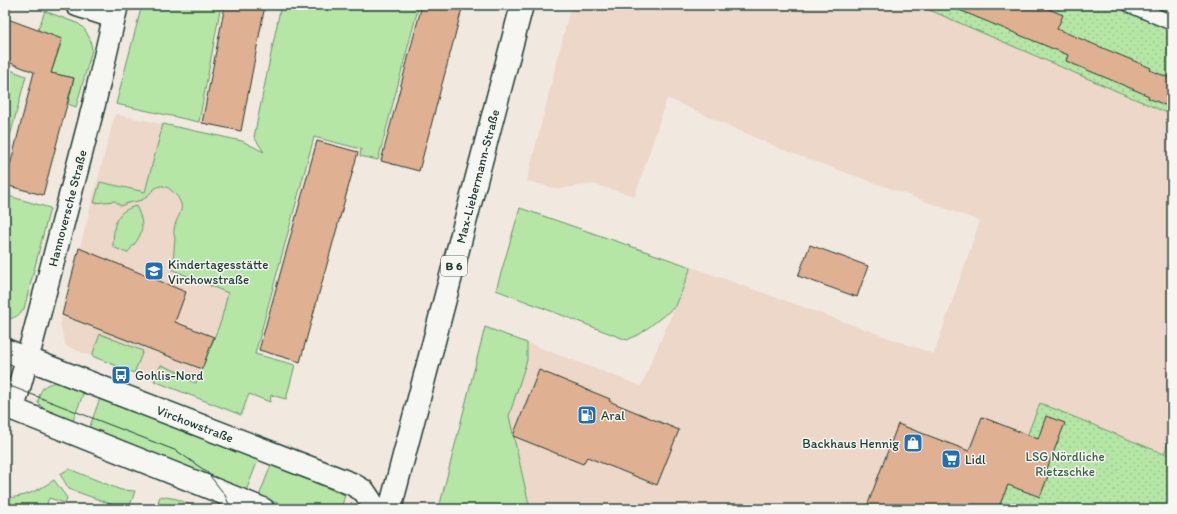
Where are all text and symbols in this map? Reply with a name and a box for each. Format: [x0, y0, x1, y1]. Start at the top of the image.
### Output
street label: Max-Liebermann-Straße [453, 108, 502, 245]
street label: Hannoversche Straße [45, 148, 90, 268]
road number: B 6 [441, 256, 467, 276]
place label: Kindertagesstätte Virchowstraße [168, 257, 268, 287]
school or university icon: Kindertagesstätte Virchowstraße [143, 260, 165, 282]
bus stop icon: Gohlis-Nord [110, 364, 132, 386]
place label: Gohlis-Nord [135, 368, 203, 383]
street label: Virchowstraße [155, 402, 236, 446]
fuel station icon: Aral [576, 404, 598, 426]
place label: Aral [601, 408, 625, 423]
shop icon: Backhaus Hennig [902, 432, 924, 454]
place label: Backhaus Hennig [802, 436, 899, 451]
supermarket icon: Lidl [940, 448, 962, 470]
park label: LSG Nördliche Rietzschke [1025, 449, 1105, 479]
place label: Lidl [965, 452, 986, 467]

